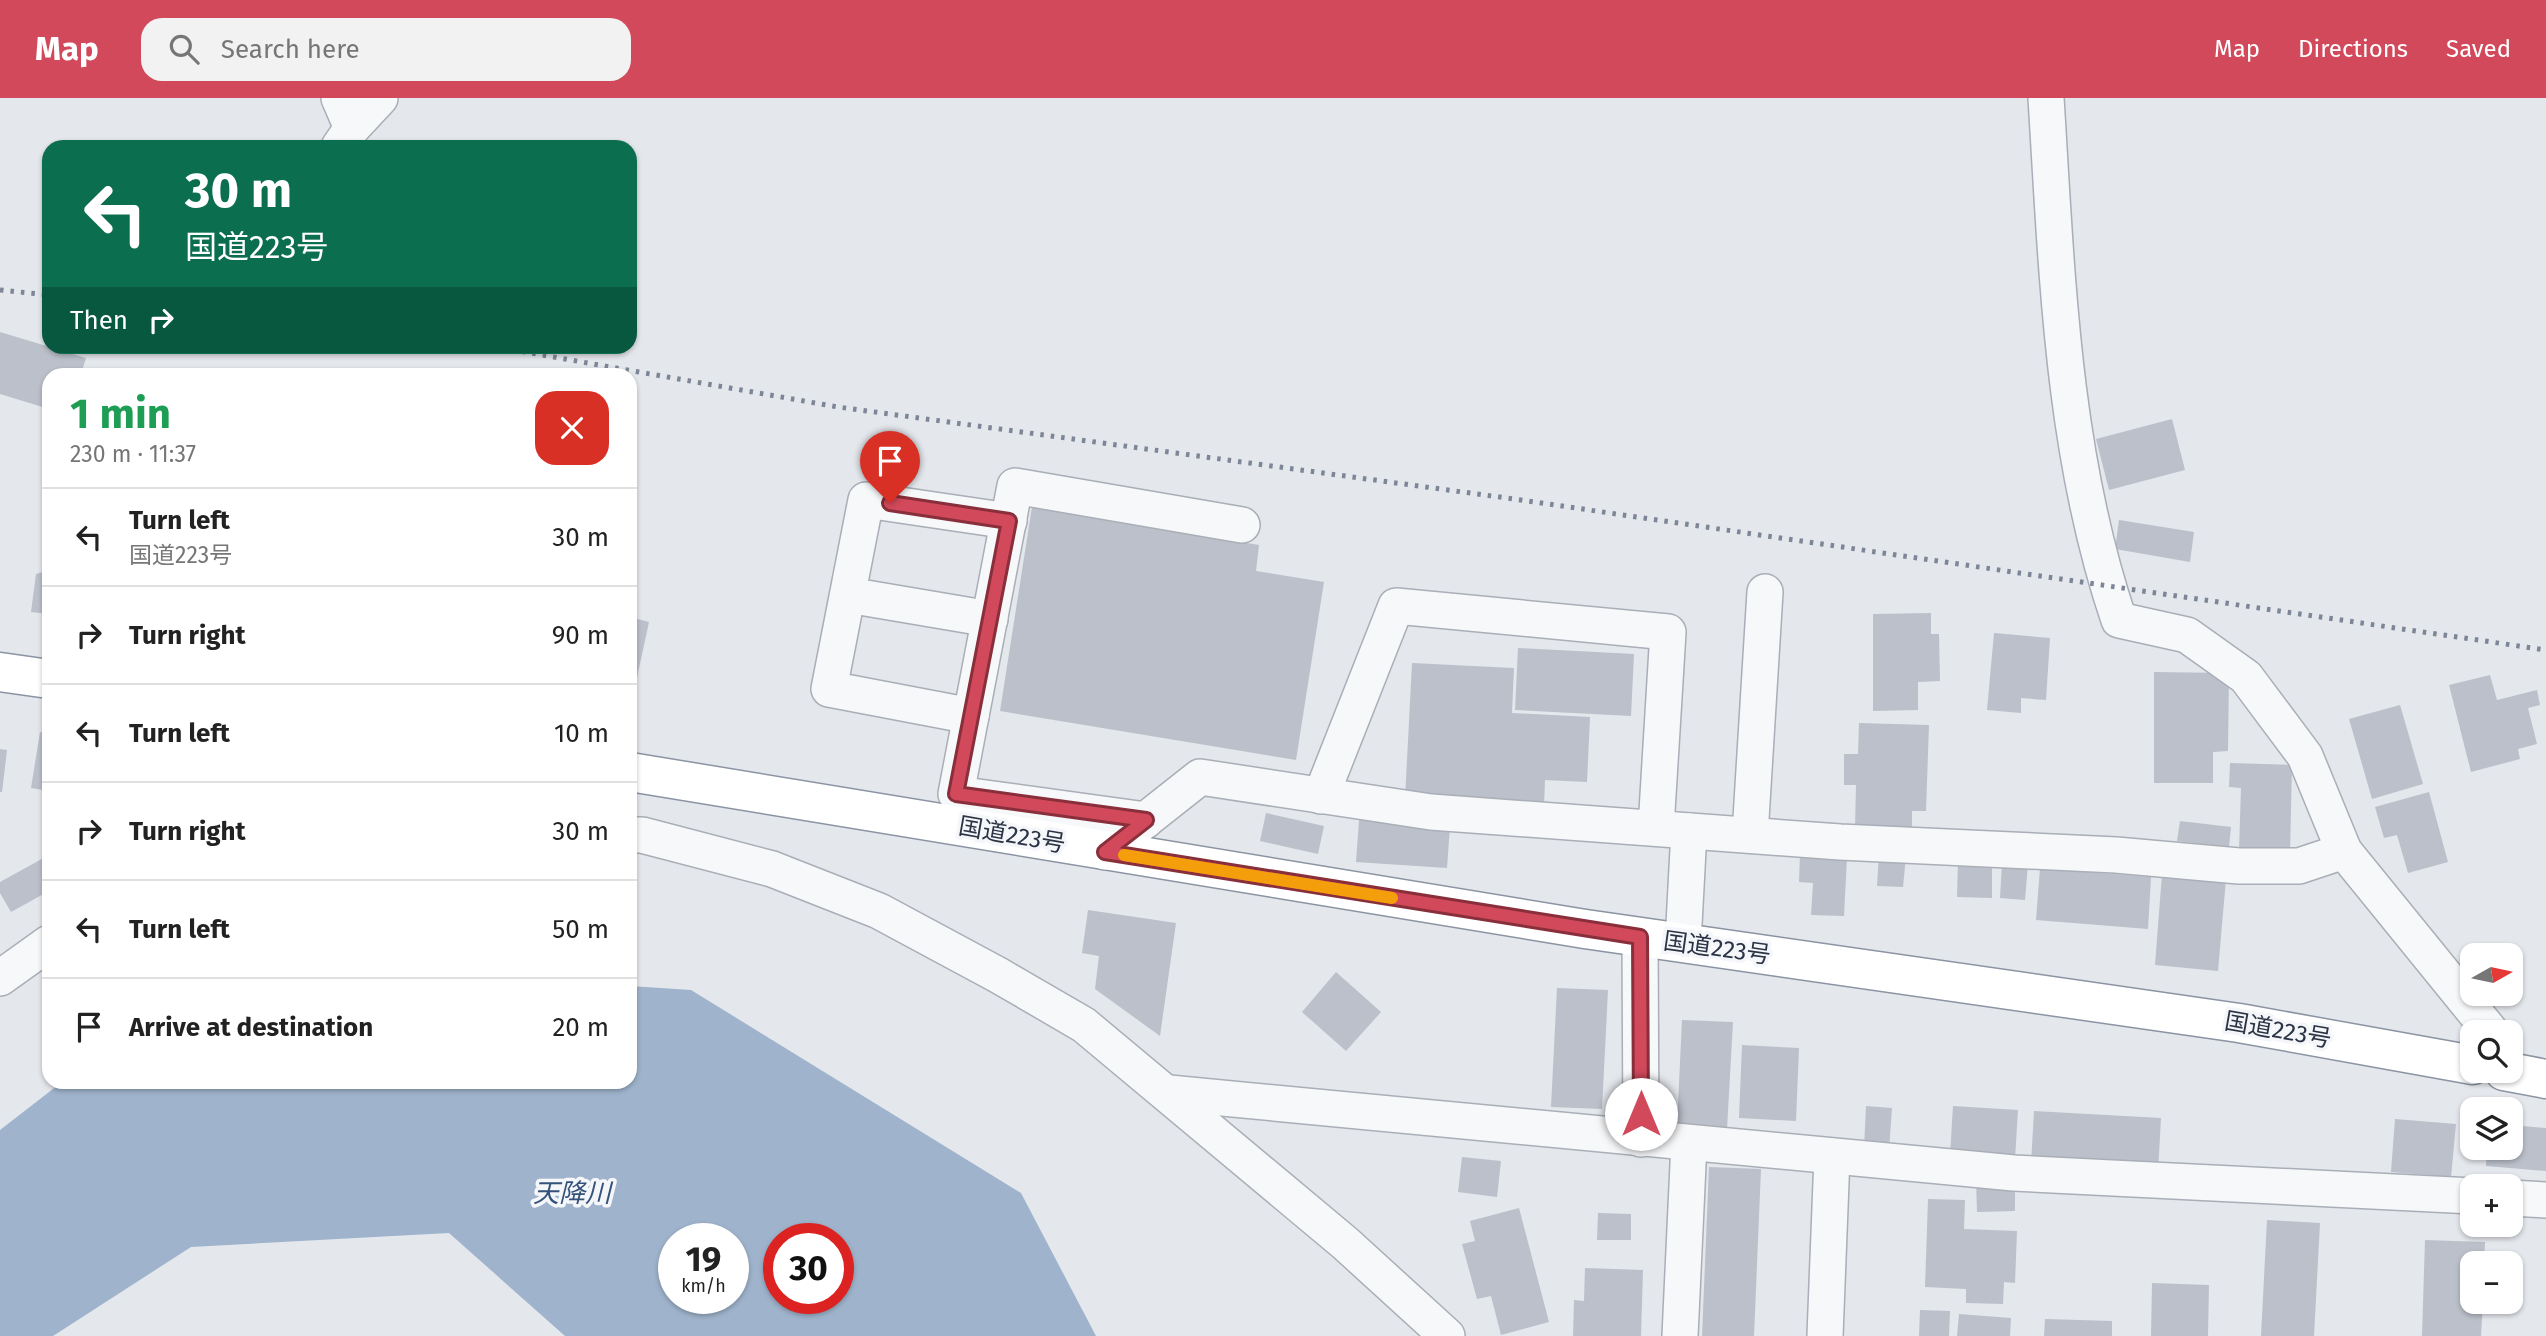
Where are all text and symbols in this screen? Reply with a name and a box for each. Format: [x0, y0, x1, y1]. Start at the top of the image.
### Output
search box [141, 18, 631, 81]
text: Map [35, 29, 99, 69]
icon: search [165, 30, 203, 68]
text: Search here [221, 34, 360, 65]
text: Map [2214, 35, 2260, 63]
text: Directions [2298, 35, 2408, 63]
text: Saved [2446, 35, 2511, 63]
text: 30 m [185, 161, 292, 220]
icon: left [70, 168, 161, 259]
text: 国道223号 [185, 228, 329, 266]
icon: right [142, 301, 180, 339]
text: Then [70, 305, 128, 336]
text: 1 min [70, 389, 171, 439]
button: close [535, 391, 609, 465]
pin [860, 431, 920, 503]
text: 230 m · 11:37 [70, 440, 196, 468]
icon: arrive [871, 442, 909, 480]
text: Turn left [129, 505, 230, 536]
icon: left [70, 518, 108, 556]
text: 30 m [552, 522, 609, 553]
text: 国道223号 [129, 541, 232, 569]
icon: right [70, 616, 108, 654]
text: Turn right [129, 620, 246, 651]
text: 90 m [552, 620, 609, 651]
icon: left [70, 714, 108, 752]
text: Turn left [129, 718, 230, 749]
text: 10 m [554, 718, 609, 749]
icon: right [70, 812, 108, 850]
street label: 国道223号 [957, 812, 1067, 858]
text: Turn right [129, 816, 246, 847]
text: 30 m [552, 816, 609, 847]
icon: left [70, 910, 108, 948]
text: Turn left [129, 914, 230, 945]
text: 50 m [552, 914, 609, 945]
street label: 国道223号 [1662, 927, 1772, 969]
north arrow [2460, 943, 2524, 1006]
map controls [2460, 943, 2523, 1314]
street label: 国道223号 [2223, 1007, 2333, 1053]
icon: arrive [70, 1008, 108, 1046]
text: Arrive at destination [129, 1012, 373, 1043]
text: 20 m [552, 1012, 609, 1043]
button: search [2460, 1020, 2523, 1083]
position arrow [1604, 1077, 1678, 1151]
button: layers [2460, 1097, 2523, 1160]
button: + [2460, 1174, 2523, 1237]
water label: 天降川 [533, 1178, 614, 1209]
speed limit sign: 30 [763, 1223, 854, 1314]
text: 19 [686, 1238, 721, 1280]
button: − [2460, 1251, 2523, 1314]
text: km/h [681, 1275, 726, 1297]

